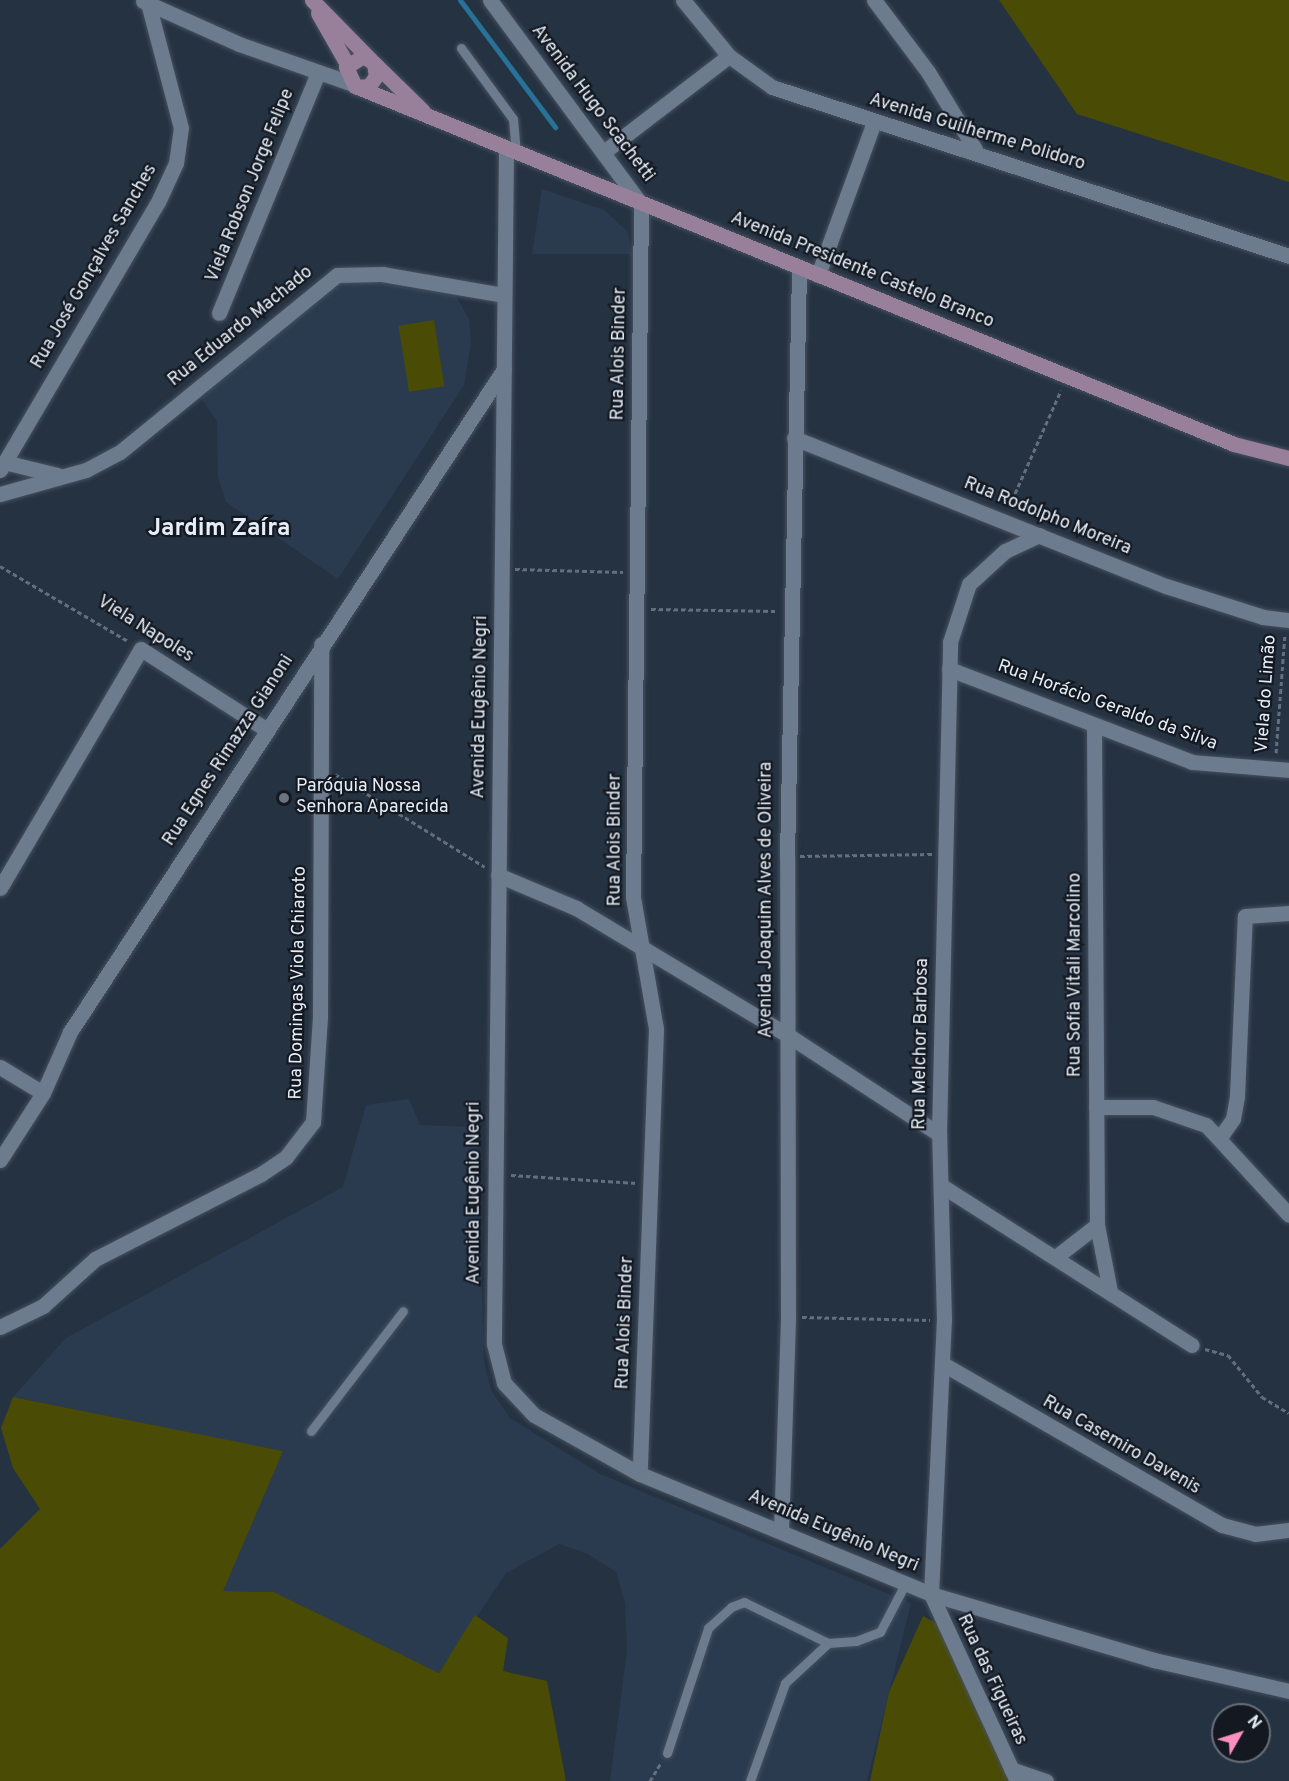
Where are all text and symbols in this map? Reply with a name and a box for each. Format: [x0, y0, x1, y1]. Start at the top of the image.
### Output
street label: Avenida Hugo Scachetti [526, 21, 658, 187]
street label: Viela Robson Jorge Felipe [202, 86, 300, 286]
street label: Avenida Guilherme Polidoro [866, 90, 1088, 176]
street label: Rua José Gonçalves Sanches [27, 161, 163, 373]
street label: Avenida Presidente Castelo Branco [727, 208, 997, 334]
street label: Rua Eduardo Machado [164, 262, 318, 392]
street label: Rua Alois Binder [608, 287, 632, 421]
street label: Rua Rodolpho Moreira [960, 474, 1134, 560]
district label: Jardim Zaíra [148, 516, 290, 544]
street label: Viela Napoles [93, 592, 197, 668]
street label: Avenida Eugênio Negri [469, 615, 493, 799]
street label: Viela do Limão [1252, 634, 1282, 754]
street label: Rua Egnes Rimazza Gianoni [159, 651, 299, 851]
street label: Rua Horácio Geraldo da Silva [994, 656, 1220, 756]
street label: Avenida Joaquim Alves de Oliveira [756, 761, 778, 1039]
street label: Rua Alois Binder [605, 773, 627, 907]
place label: Paróquia Nossa Senhora Aparecida [296, 777, 449, 820]
marker: Paróquia Nossa Senhora Aparecida [277, 791, 291, 805]
street label: Rua Domingas Viola Chiaroto [286, 866, 312, 1100]
street label: Rua Sofia Vitali Marcolino [1065, 872, 1087, 1078]
street label: Rua Melchor Barbosa [910, 958, 934, 1130]
street label: Avenida Eugênio Negri [464, 1101, 486, 1285]
street label: Rua Alois Binder [613, 1256, 639, 1390]
street label: Rua Casemiro Davenis [1038, 1392, 1204, 1500]
street label: Avenida Eugênio Negri [744, 1486, 922, 1578]
street label: Rua das Figueiras [951, 1611, 1031, 1749]
north arrow [1211, 1703, 1271, 1763]
text: N [1242, 1712, 1265, 1734]

